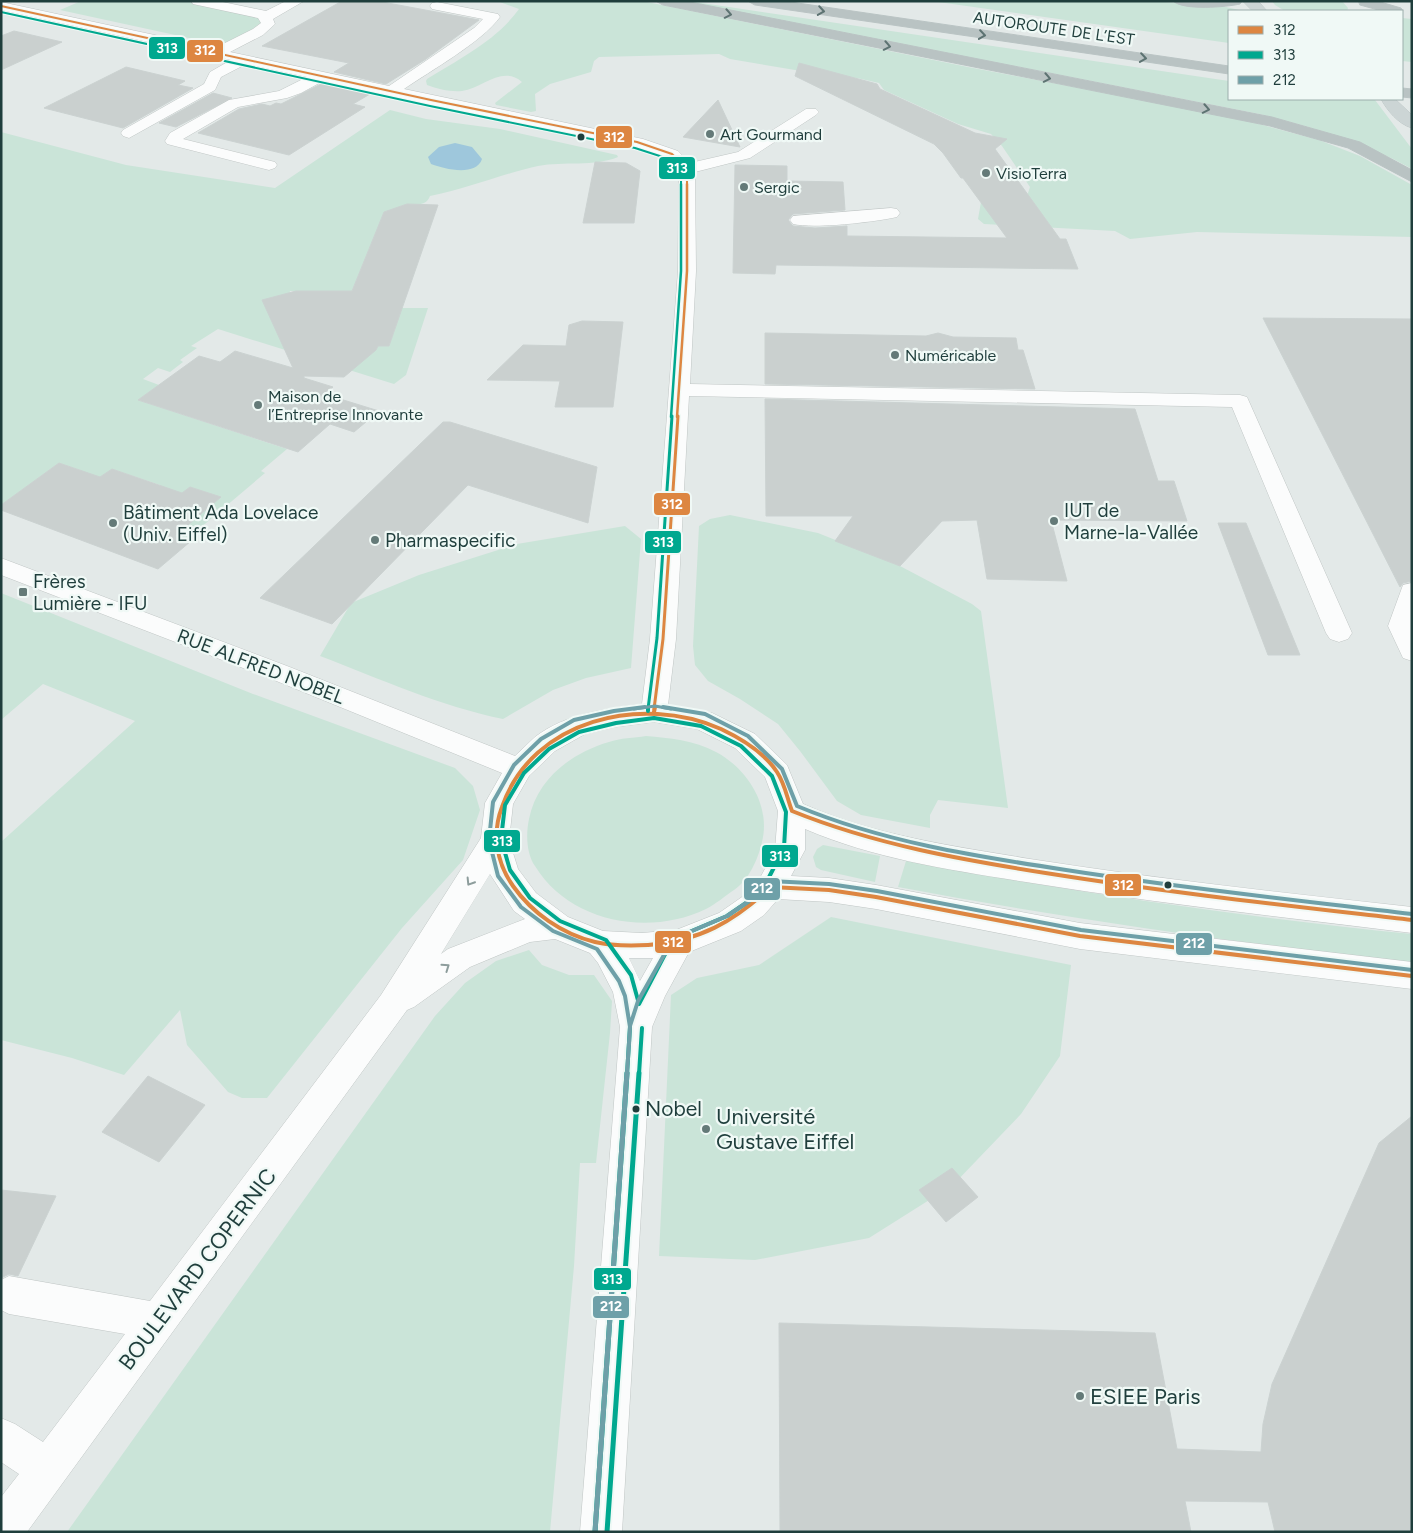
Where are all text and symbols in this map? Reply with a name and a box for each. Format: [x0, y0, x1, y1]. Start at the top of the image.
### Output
one-way arrow [816, 6, 825, 16]
street label: AUTOROUTE DE L’EST [972, 8, 1136, 49]
one-way arrow [723, 9, 732, 19]
legend [1228, 10, 1403, 100]
text: 312 [1273, 21, 1296, 39]
one-way arrow [978, 29, 986, 40]
line badge: 313 [148, 36, 186, 60]
line badge: 312 [186, 39, 224, 63]
text: 313 [156, 40, 178, 57]
one-way arrow [883, 41, 892, 51]
text: 312 [194, 42, 216, 59]
text: 313 [1273, 46, 1296, 64]
one-way arrow [1138, 52, 1147, 62]
text: 212 [1273, 71, 1296, 89]
one-way arrow [1042, 72, 1051, 83]
one-way arrow [1202, 103, 1210, 114]
line badge: 312 [595, 125, 633, 149]
place label: Art Gourmand [720, 125, 822, 144]
marker: Art Gourmand [704, 128, 716, 140]
text: 312 [603, 129, 625, 146]
unlabelled marker [576, 132, 586, 142]
line badge: 313 [658, 156, 696, 180]
text: 313 [666, 160, 688, 177]
place label: VisioTerra [996, 164, 1067, 183]
marker: VisioTerra [980, 167, 992, 179]
place label: Sergic [754, 178, 800, 197]
marker: Sergic [738, 181, 750, 193]
place label: Numéricable [905, 346, 997, 365]
marker: Numéricable [889, 349, 901, 361]
place label: Maison de l’Entreprise Innovante [268, 387, 423, 424]
marker: Maison de l’Entreprise Innovante [252, 399, 264, 411]
line badge: 312 [653, 492, 691, 516]
text: 312 [661, 496, 683, 513]
place label: IUT de Marne-la-Vallée [1064, 499, 1198, 544]
place label: Bâtiment Ada Lovelace (Univ. Eiffel) [123, 501, 318, 546]
marker: IUT de Marne-la-Vallée [1048, 515, 1060, 527]
marker: Bâtiment Ada Lovelace (Univ. Eiffel) [107, 517, 119, 529]
place label: Pharmaspecific [385, 529, 515, 552]
line badge: 313 [644, 530, 682, 554]
marker: Pharmaspecific [369, 534, 381, 546]
text: 313 [652, 534, 674, 551]
place label: Frères Lumière - IFU [33, 570, 147, 615]
marker: Frères Lumière - IFU [17, 586, 29, 598]
street label: RUE ALFRED NOBEL [174, 624, 348, 709]
line badge: 313 [483, 829, 521, 853]
text: 313 [491, 833, 513, 850]
line badge: 313 [761, 844, 799, 868]
text: 313 [769, 848, 791, 865]
line badge: 312 [1104, 873, 1142, 897]
one-way arrow [467, 876, 476, 885]
line badge: 212 [743, 877, 781, 901]
text: 312 [1112, 877, 1134, 894]
text: 212 [751, 880, 773, 897]
unlabelled marker [1163, 880, 1173, 890]
line badge: 312 [654, 930, 692, 954]
line badge: 212 [1175, 932, 1213, 956]
text: 312 [662, 934, 684, 951]
text: 212 [1183, 935, 1205, 952]
one-way arrow [440, 964, 450, 973]
place label: Nobel [645, 1096, 702, 1121]
place label: Université Gustave Eiffel [716, 1103, 854, 1155]
marker: Nobel [631, 1104, 641, 1114]
marker: Université Gustave Eiffel [700, 1123, 712, 1135]
street label: BOULEVARD COPERNIC [113, 1163, 282, 1375]
line badge: 313 [593, 1267, 632, 1291]
text: 313 [601, 1271, 623, 1288]
line badge: 212 [592, 1295, 630, 1319]
text: 212 [600, 1298, 622, 1315]
place label: ESIEE Paris [1090, 1383, 1201, 1410]
marker: ESIEE Paris [1074, 1390, 1086, 1402]

